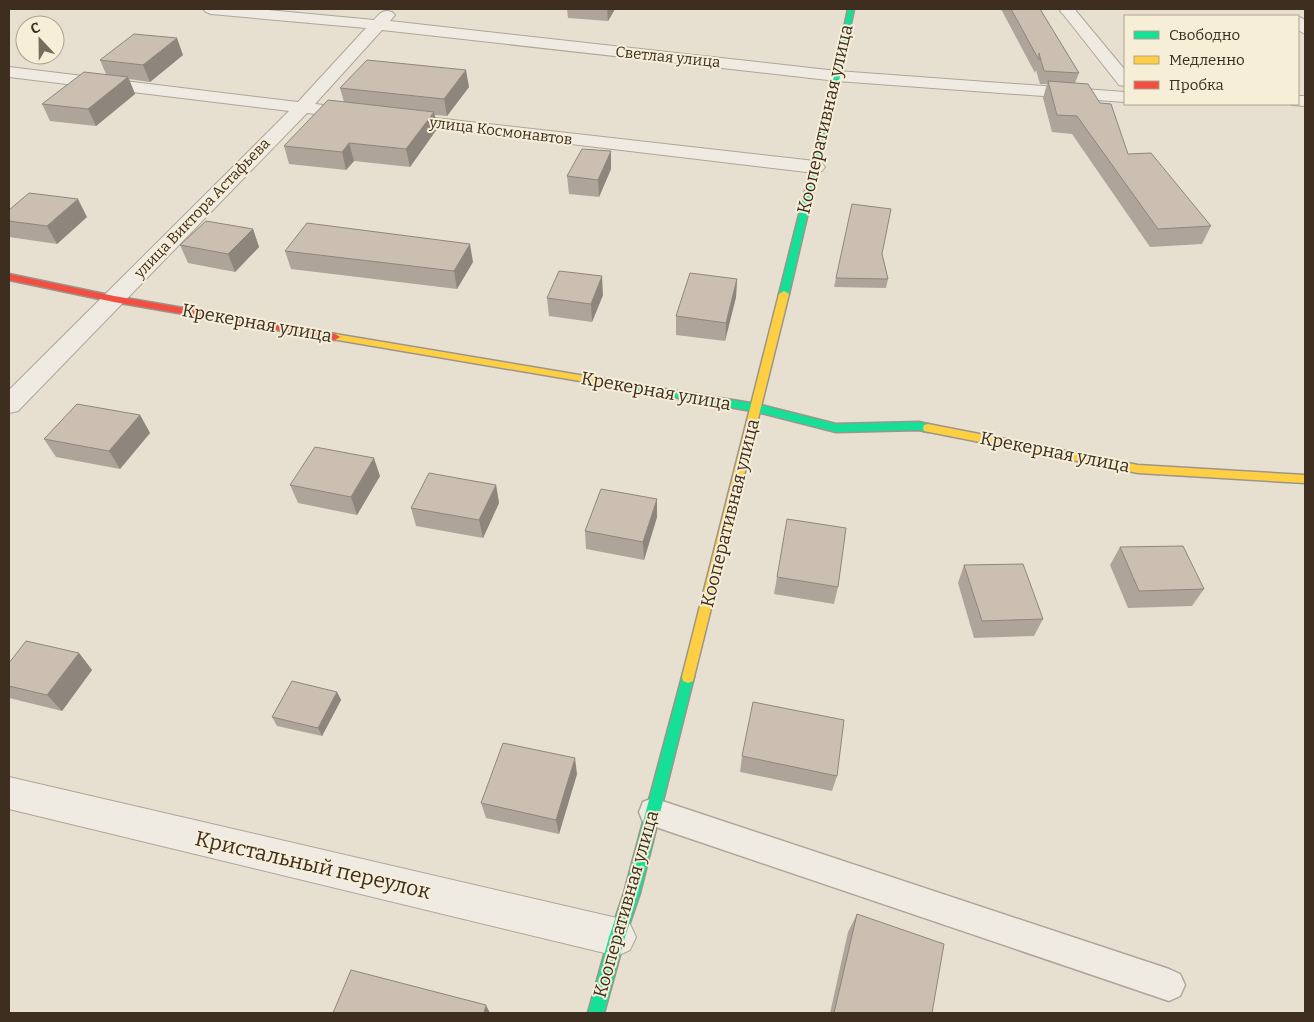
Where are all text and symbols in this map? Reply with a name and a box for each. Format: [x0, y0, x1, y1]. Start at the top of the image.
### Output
north arrow [15, 15, 65, 65]
legend [1124, 15, 1299, 105]
text: С [28, 19, 43, 38]
street label: Кооперативная улица [793, 22, 858, 216]
text: Свободно [1169, 26, 1240, 44]
street label: Светлая улица [615, 43, 721, 71]
text: Медленно [1169, 51, 1245, 69]
text: Пробка [1169, 76, 1224, 94]
street label: улица Космонавтов [428, 113, 573, 149]
street label: улица Виктора Астафьева [130, 134, 274, 282]
street label: Крекерная улица [180, 299, 334, 347]
street label: Крекерная улица [579, 367, 733, 415]
street label: Кооперативная улица [696, 416, 764, 610]
street label: Крекерная улица [978, 427, 1132, 477]
street label: Кооперативная улица [589, 808, 663, 1000]
street label: Кристальный переулок [193, 825, 434, 905]

